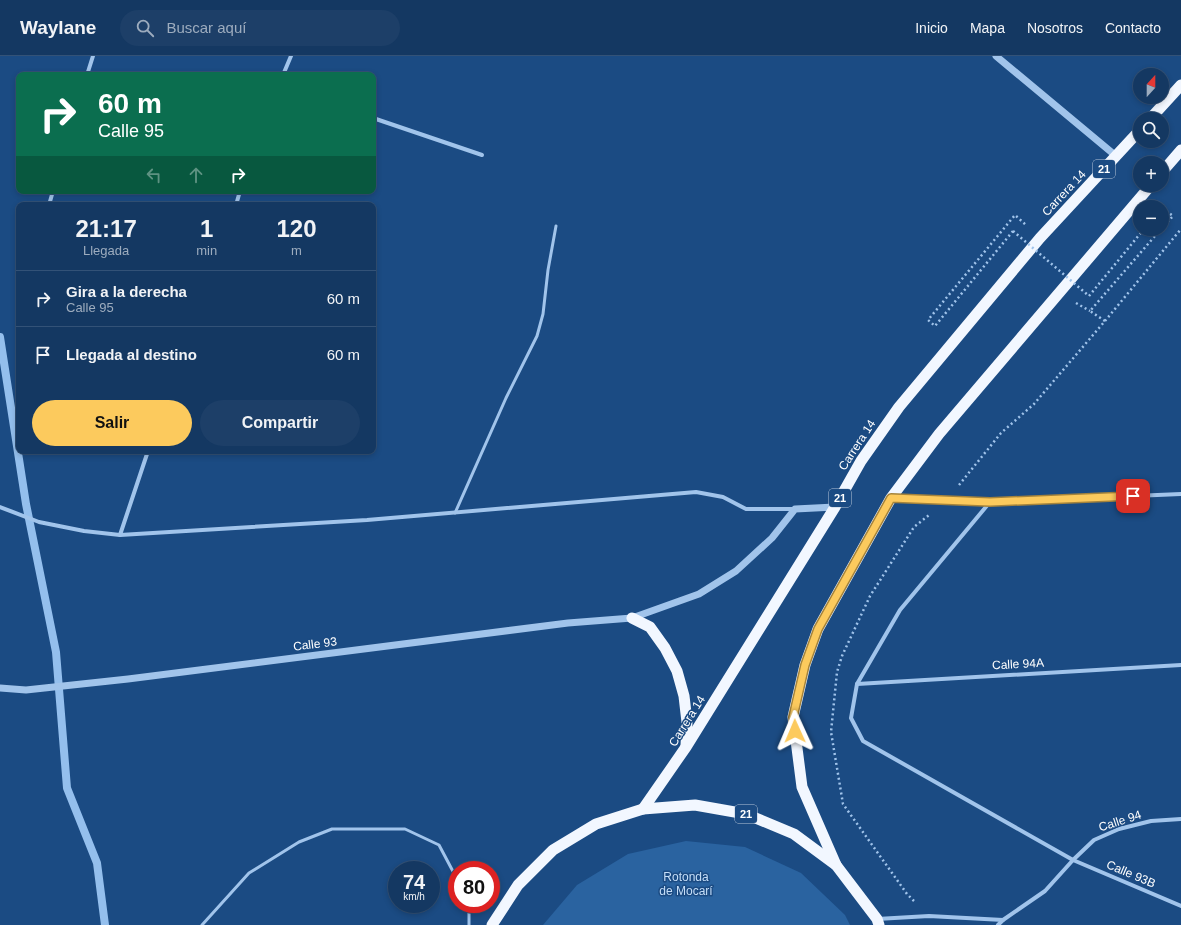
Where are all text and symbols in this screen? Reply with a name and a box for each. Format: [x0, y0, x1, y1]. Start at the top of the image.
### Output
search box [120, 10, 400, 46]
text: Waylane [20, 17, 96, 38]
icon: search [134, 17, 156, 39]
text: Buscar aquí [166, 19, 246, 36]
text: Inicio [915, 20, 948, 36]
text: Mapa [970, 20, 1005, 36]
text: Nosotros [1027, 20, 1083, 36]
text: Contacto [1105, 20, 1161, 36]
north arrow [1133, 68, 1169, 104]
map controls [1133, 68, 1169, 236]
icon: right [32, 88, 84, 140]
text: 60 m [98, 88, 162, 119]
button: search [1133, 112, 1169, 148]
text: Calle 95 [98, 121, 164, 141]
button: + [1133, 156, 1169, 192]
road number: 21 [1093, 160, 1115, 178]
icon: left [143, 164, 165, 186]
icon: ahead [185, 164, 207, 186]
icon: right [227, 164, 249, 186]
street label: Carrera 14 [1039, 167, 1089, 219]
button: − [1133, 200, 1169, 236]
text: 21:17 [75, 215, 137, 242]
text: 1 [200, 215, 213, 242]
text: 120 [277, 215, 317, 242]
text: Llegada [83, 243, 129, 258]
text: min [196, 243, 217, 258]
text: m [291, 243, 302, 258]
text: Gira a la derecha [66, 283, 187, 300]
icon: right [32, 288, 54, 310]
text: 60 m [327, 290, 360, 307]
text: Calle 95 [66, 300, 114, 315]
icon: arrive [32, 344, 54, 366]
text: Llegada al destino [66, 346, 197, 363]
text: 60 m [327, 346, 360, 363]
button: Salir [32, 400, 192, 446]
button: Compartir [200, 400, 360, 446]
street label: Carrera 14 [836, 417, 879, 473]
pin [1116, 479, 1150, 513]
icon: arrive [1122, 485, 1144, 507]
road number: 21 [829, 489, 851, 507]
street label: Calle 93 [292, 634, 338, 654]
street label: Calle 94A [992, 656, 1044, 672]
street label: Carrera 14 [666, 693, 708, 749]
position arrow [774, 710, 816, 752]
road number: 21 [735, 805, 757, 823]
street label: Calle 94 [1097, 807, 1143, 834]
street label: Calle 93B [1104, 857, 1158, 891]
speed limit sign: 80 [448, 861, 500, 913]
park label: Rotonda de Mocarí [659, 870, 713, 898]
text: 74 [403, 871, 425, 893]
text: km/h [403, 891, 425, 902]

